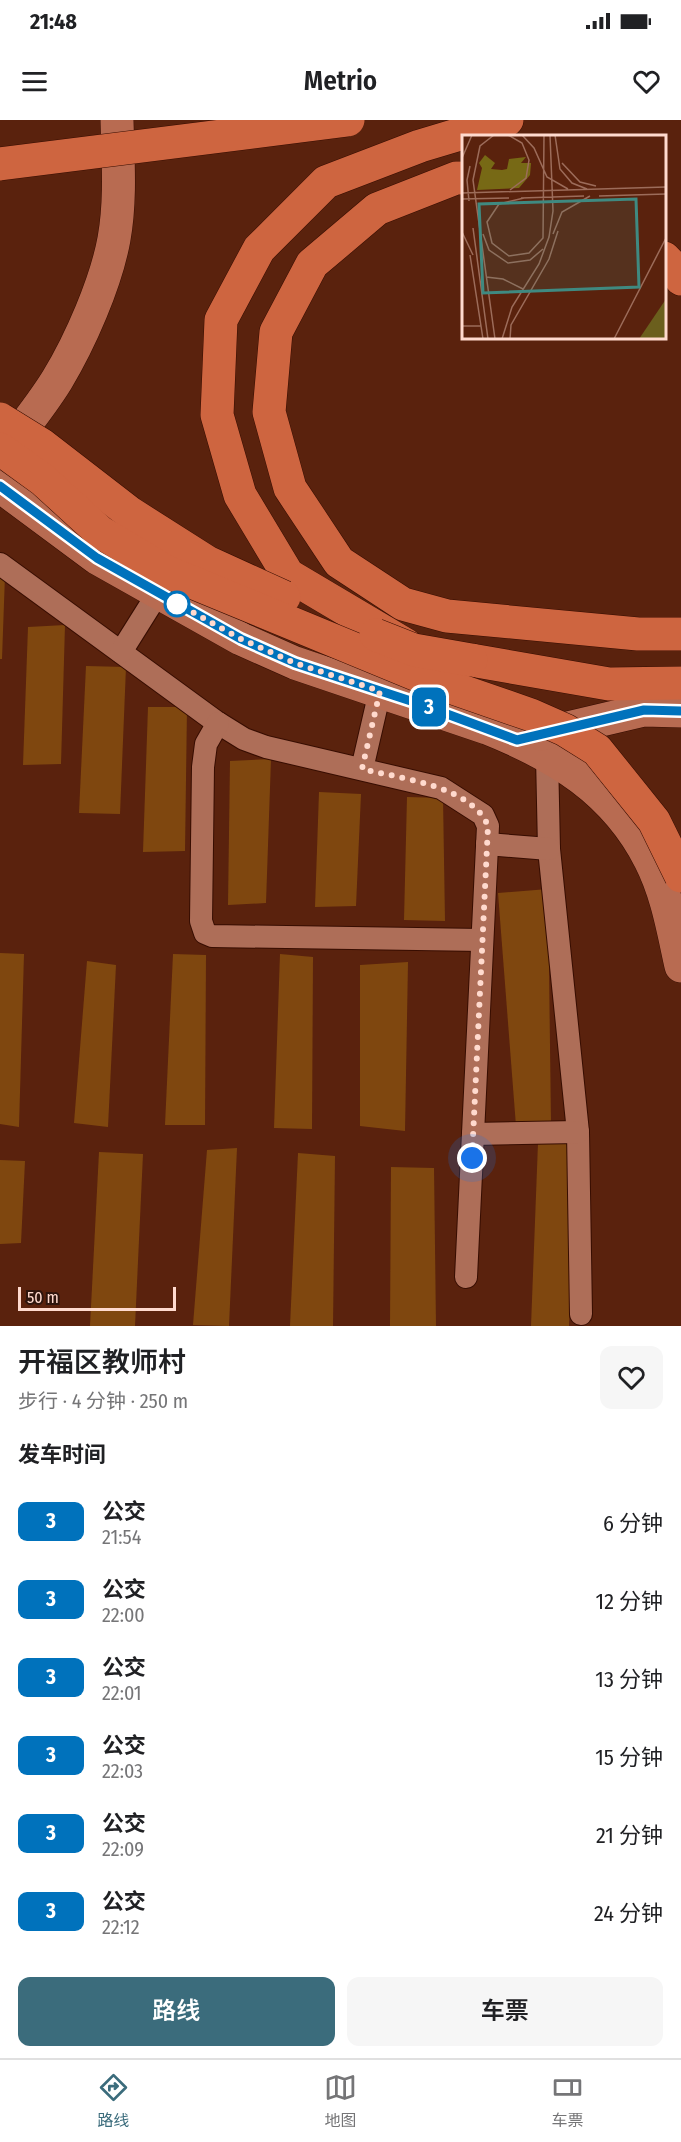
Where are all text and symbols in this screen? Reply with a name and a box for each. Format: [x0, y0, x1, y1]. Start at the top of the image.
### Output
text: 21:48 [30, 8, 77, 35]
icon: menu [18, 65, 51, 98]
text: Metrio [304, 65, 377, 97]
icon: heart [630, 65, 663, 98]
inset map [462, 135, 666, 339]
unlabelled marker [164, 591, 190, 617]
line badge: 3 [410, 688, 448, 726]
text: 3 [424, 694, 434, 720]
your location [457, 1143, 487, 1173]
scale bar [18, 1284, 176, 1312]
text: 50 m [27, 1288, 59, 1307]
text: 开福区教师村 [18, 1346, 186, 1379]
button: heart [600, 1346, 663, 1409]
text: 步行 · 4 分钟 · 250 m [18, 1389, 188, 1413]
text: 发车时间 [18, 1441, 106, 1468]
text: 公交 [102, 1498, 146, 1525]
text: 3 [46, 1508, 56, 1534]
text: 6 分钟 [603, 1510, 663, 1537]
text: 21:54 [102, 1525, 141, 1549]
text: 公交 [102, 1576, 146, 1603]
text: 3 [46, 1586, 56, 1612]
text: 12 分钟 [596, 1588, 663, 1615]
text: 22:00 [102, 1603, 145, 1627]
text: 公交 [102, 1654, 146, 1681]
text: 3 [46, 1664, 56, 1690]
text: 13 分钟 [595, 1666, 663, 1693]
text: 22:01 [102, 1681, 142, 1705]
text: 公交 [102, 1732, 146, 1759]
text: 3 [46, 1742, 56, 1768]
text: 15 分钟 [595, 1744, 663, 1771]
text: 22:03 [102, 1759, 143, 1783]
text: 公交 [102, 1810, 146, 1837]
text: 3 [46, 1820, 56, 1846]
text: 21 分钟 [596, 1822, 663, 1849]
text: 22:09 [102, 1837, 144, 1861]
text: 公交 [102, 1888, 146, 1915]
text: 3 [46, 1898, 56, 1924]
text: 24 分钟 [594, 1900, 663, 1927]
text: 22:12 [102, 1915, 140, 1939]
button: 路线 [18, 1977, 335, 2046]
button: 车票 [347, 1977, 663, 2046]
tab: 路线 [97, 2071, 130, 2131]
tab: 地图 [324, 2071, 357, 2131]
tab: 车票 [551, 2071, 584, 2131]

